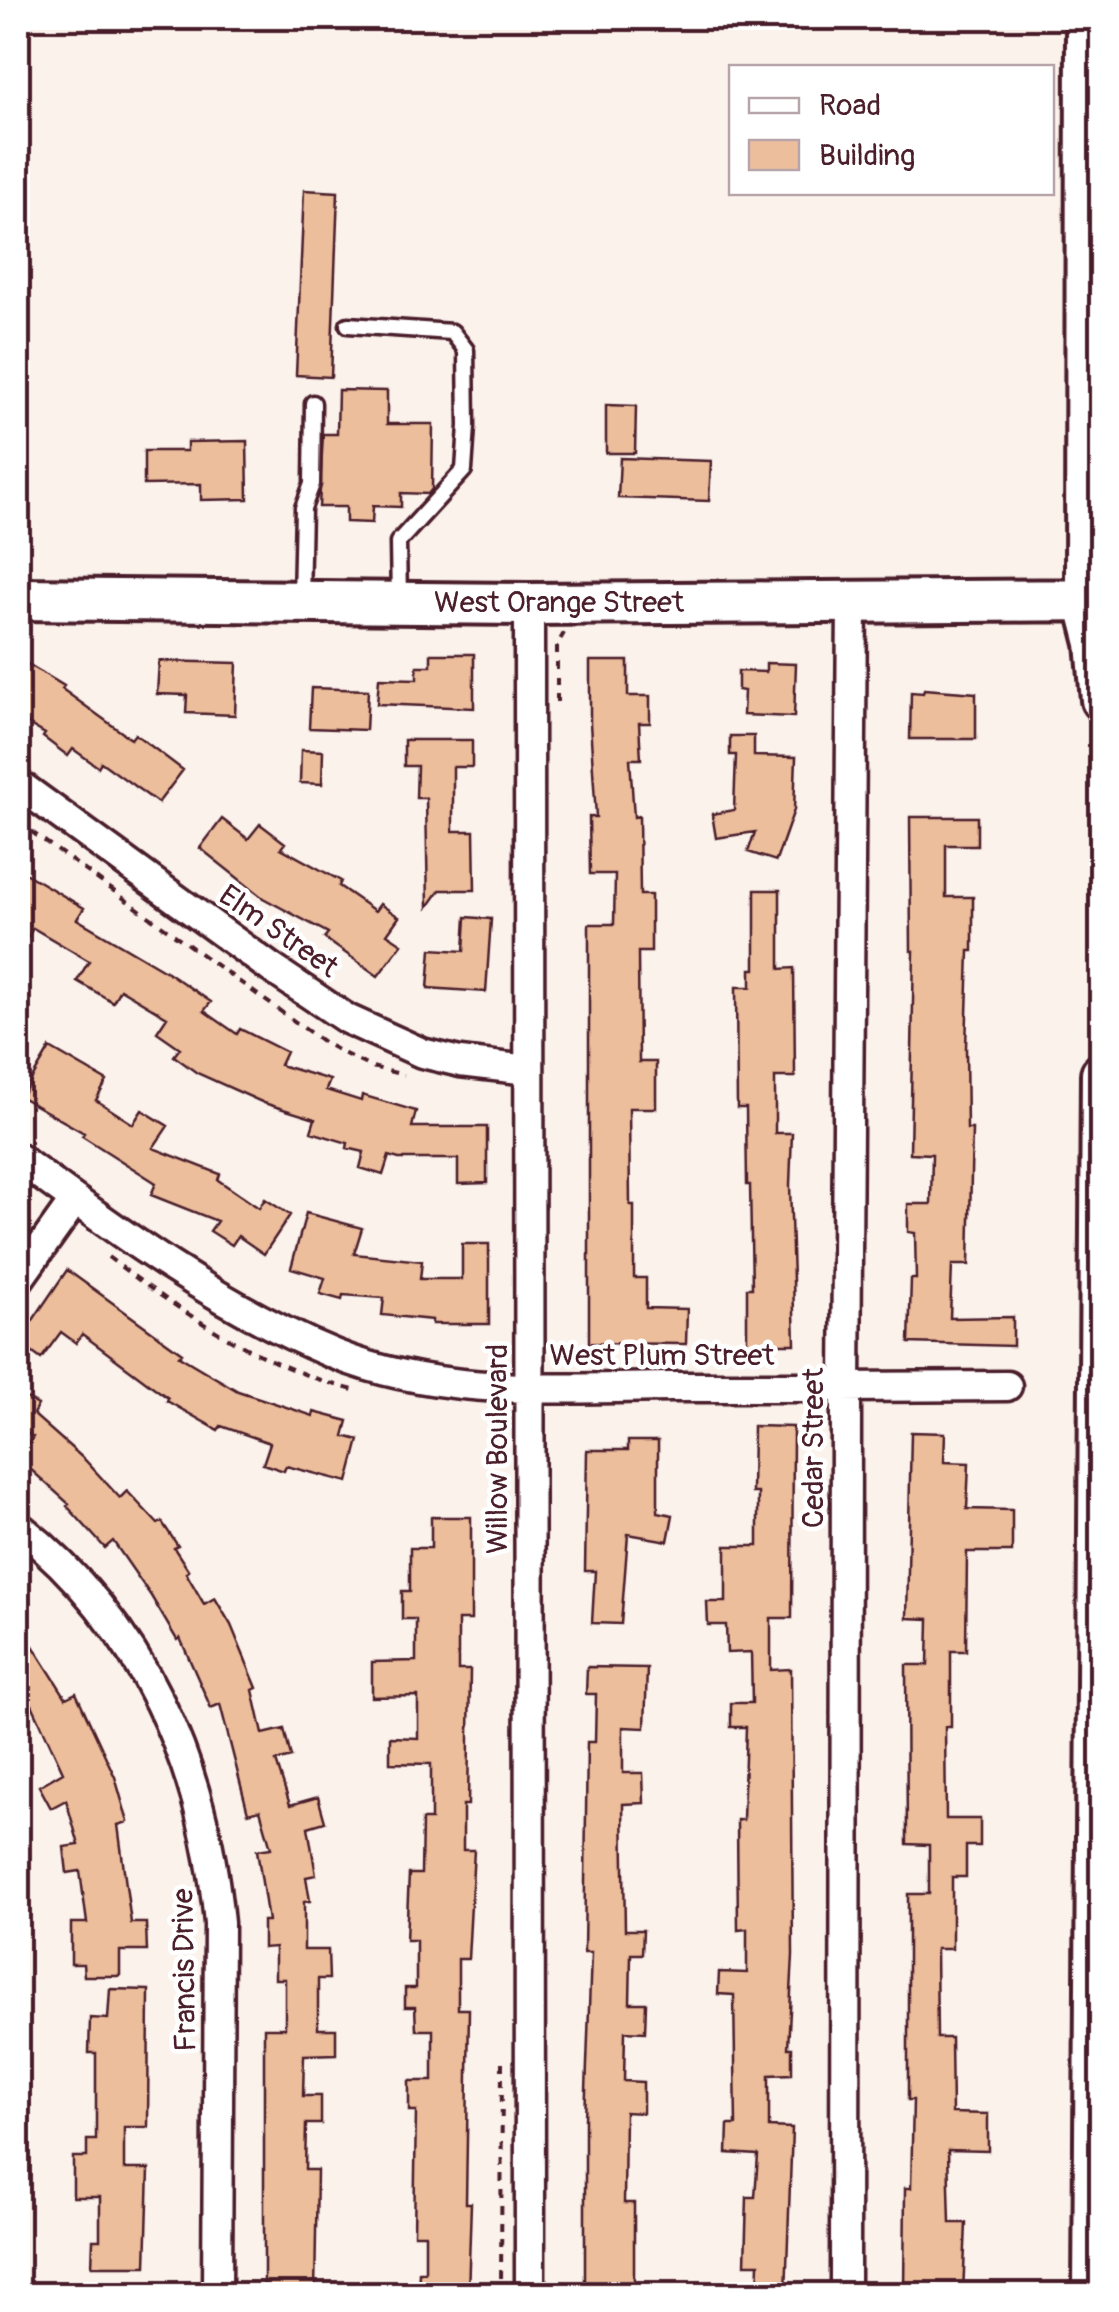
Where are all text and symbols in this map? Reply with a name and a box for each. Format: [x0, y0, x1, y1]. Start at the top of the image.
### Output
legend [729, 65, 1054, 195]
text: Road [819, 87, 881, 124]
text: Building [819, 137, 915, 174]
street label: West Orange Street [434, 584, 685, 621]
street label: Elm Street [212, 877, 346, 986]
street label: West Plum Street [550, 1337, 775, 1374]
street label: Willow Boulevard [479, 1344, 516, 1554]
street label: Cedar Street [795, 1367, 832, 1528]
street label: Francis Drive [165, 1888, 204, 2052]

